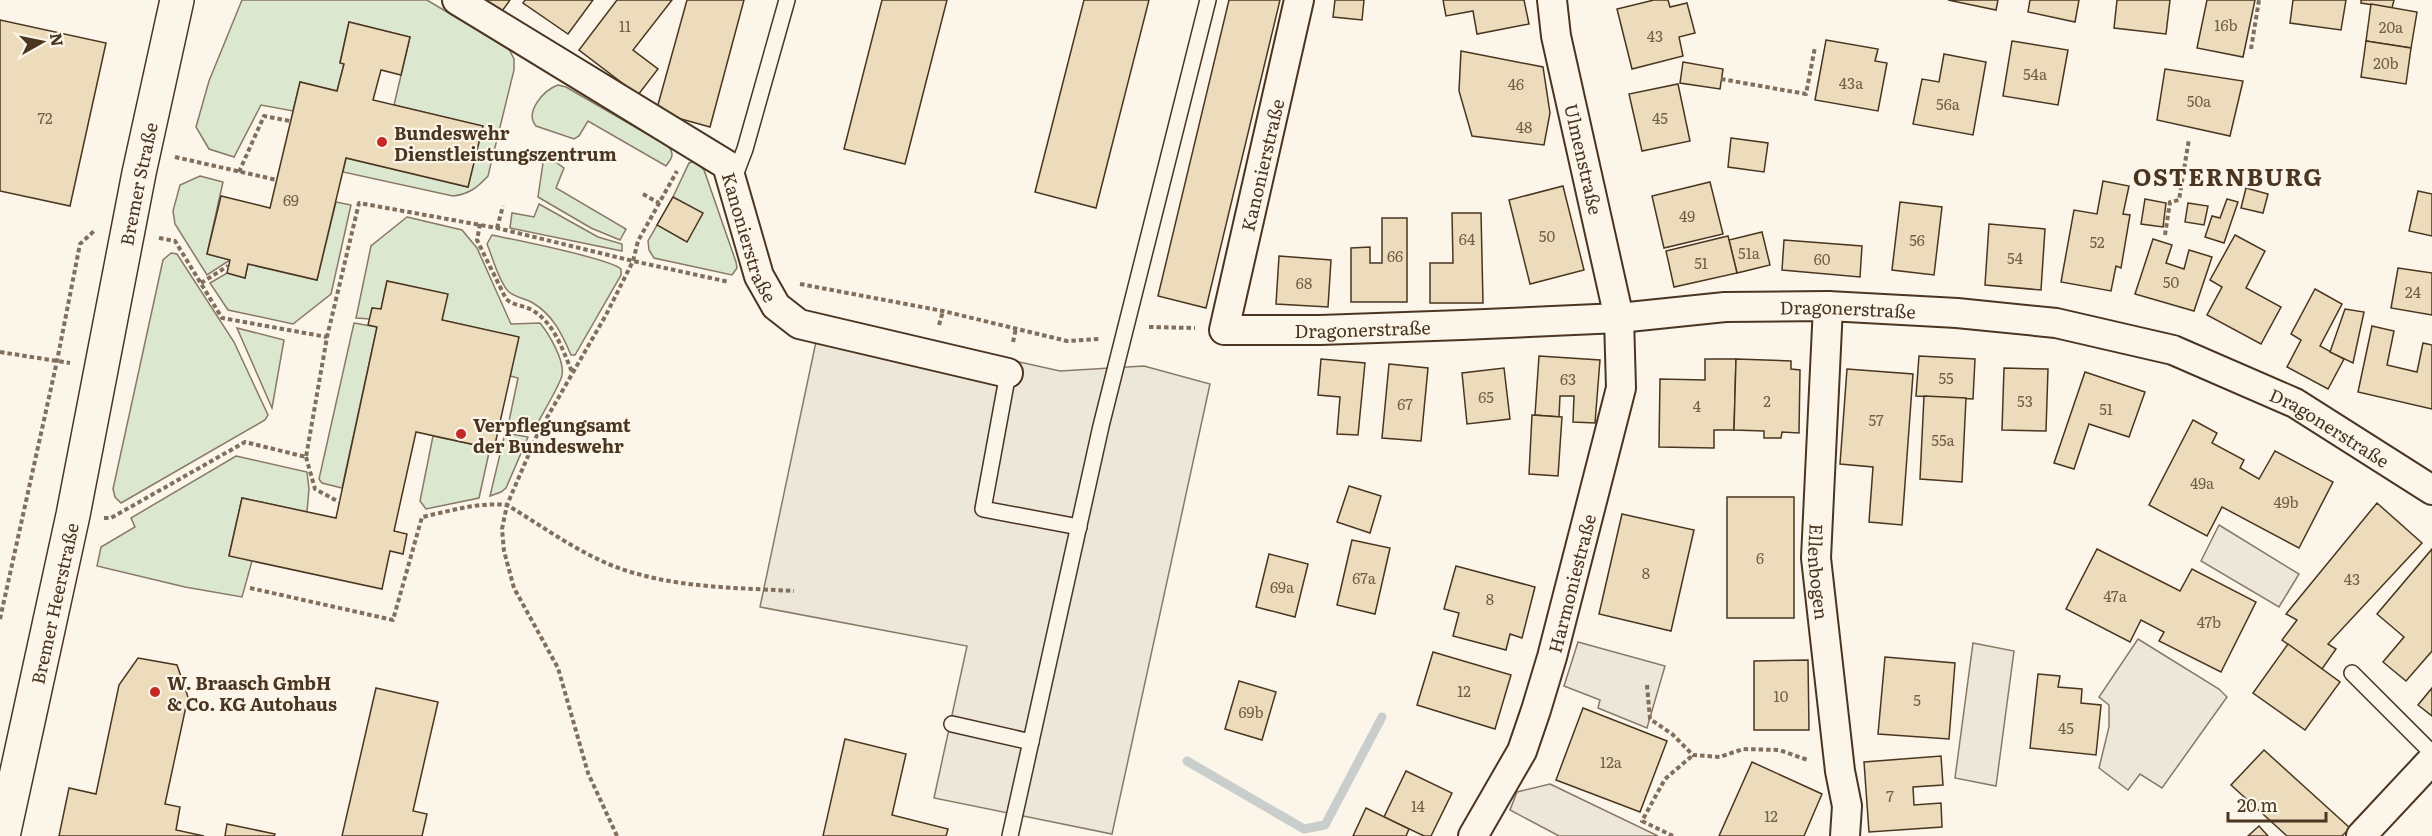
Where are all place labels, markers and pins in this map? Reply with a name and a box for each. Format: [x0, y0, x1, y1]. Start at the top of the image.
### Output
place label: Bundeswehr Dienstleistungszentrum [394, 119, 617, 167]
marker: Bundeswehr Dienstleistungszentrum [375, 135, 389, 149]
place label: Verpflegungsamt der Bundeswehr [473, 411, 631, 459]
marker: Verpflegungsamt der Bundeswehr [454, 427, 468, 441]
place label: W. Braasch GmbH & Co. KG Autohaus [167, 669, 337, 717]
marker: W. Braasch GmbH & Co. KG Autohaus [148, 685, 162, 699]

